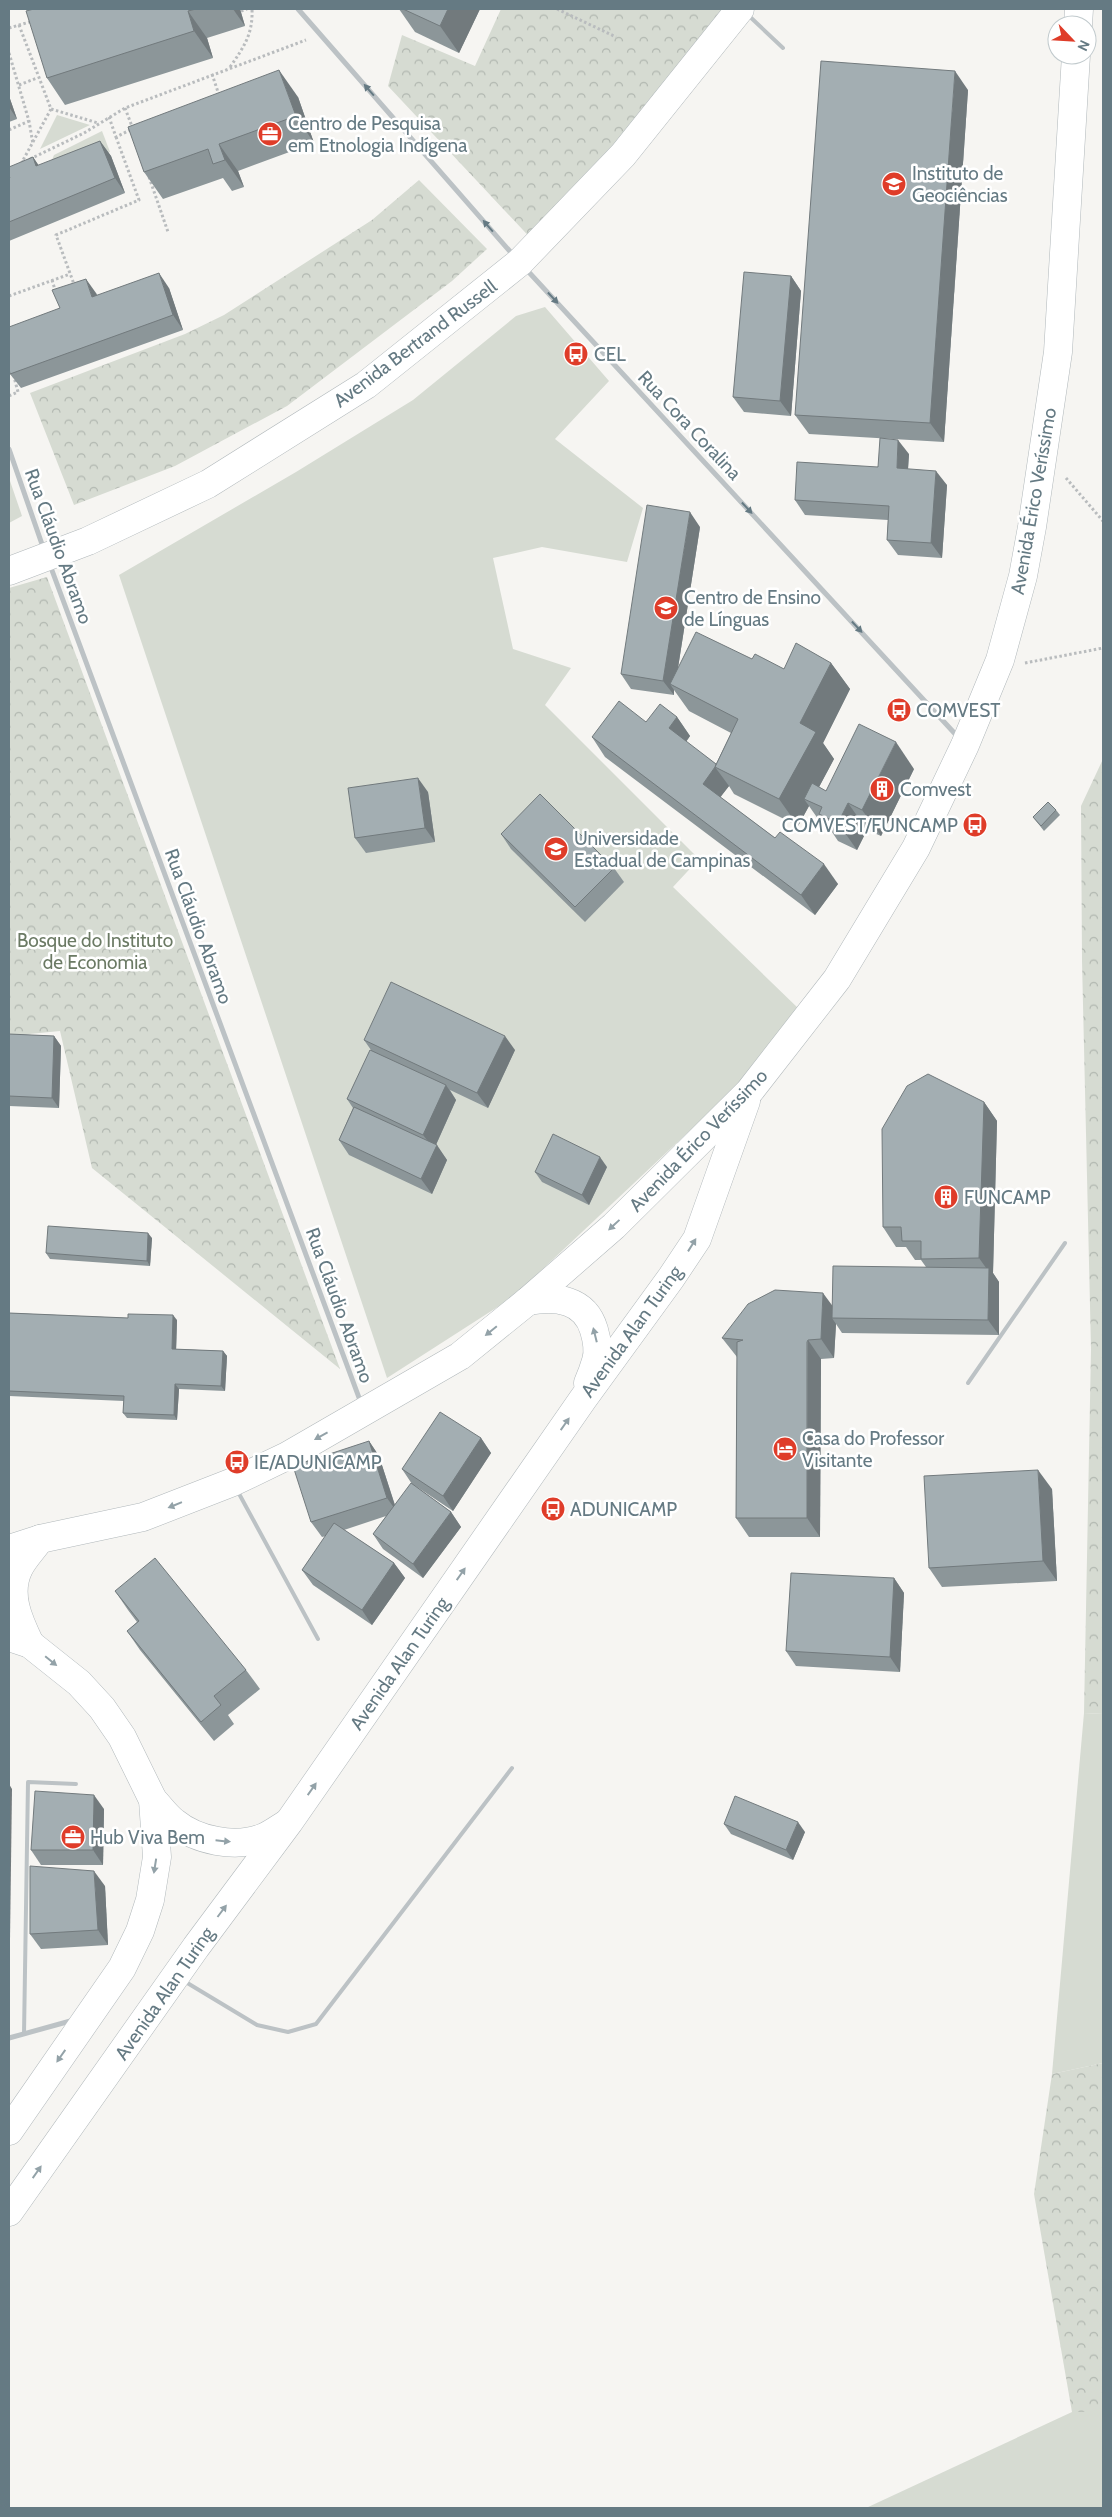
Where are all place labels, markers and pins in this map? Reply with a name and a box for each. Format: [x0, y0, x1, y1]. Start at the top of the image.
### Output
place label: Centro de Pesquisa em Etnologia Indígena [288, 112, 467, 157]
office icon: Centro de Pesquisa em Etnologia Indígena [257, 121, 283, 147]
place label: Instituto de Geociências [912, 162, 1008, 207]
school or university icon: Instituto de Geociências [881, 171, 907, 197]
bus stop icon: CEL [563, 341, 589, 367]
place label: CEL [594, 343, 626, 366]
place label: Centro de Ensino de Línguas [684, 586, 821, 631]
school or university icon: Centro de Ensino de Línguas [653, 595, 679, 621]
bus stop icon: COMVEST [886, 697, 912, 723]
place label: COMVEST [916, 699, 1000, 722]
building icon: Comvest [869, 776, 895, 802]
place label: Comvest [900, 778, 972, 801]
bus stop icon: COMVEST/FUNCAMP [962, 812, 988, 838]
place label: COMVEST/FUNCAMP [782, 814, 958, 837]
place label: Universidade Estadual de Campinas [574, 827, 751, 872]
school or university icon: Universidade Estadual de Campinas [543, 836, 569, 862]
building icon: FUNCAMP [933, 1184, 959, 1210]
place label: FUNCAMP [964, 1186, 1051, 1209]
place label: Casa do Professor Visitante [802, 1427, 944, 1472]
hotel icon: Casa do Professor Visitante [772, 1436, 798, 1462]
bus stop icon: IE/ADUNICAMP [224, 1449, 250, 1475]
place label: IE/ADUNICAMP [254, 1451, 382, 1474]
bus stop icon: ADUNICAMP [540, 1496, 566, 1522]
place label: ADUNICAMP [570, 1498, 677, 1521]
office icon: Hub Viva Bem [60, 1824, 86, 1850]
place label: Hub Viva Bem [90, 1826, 205, 1849]

